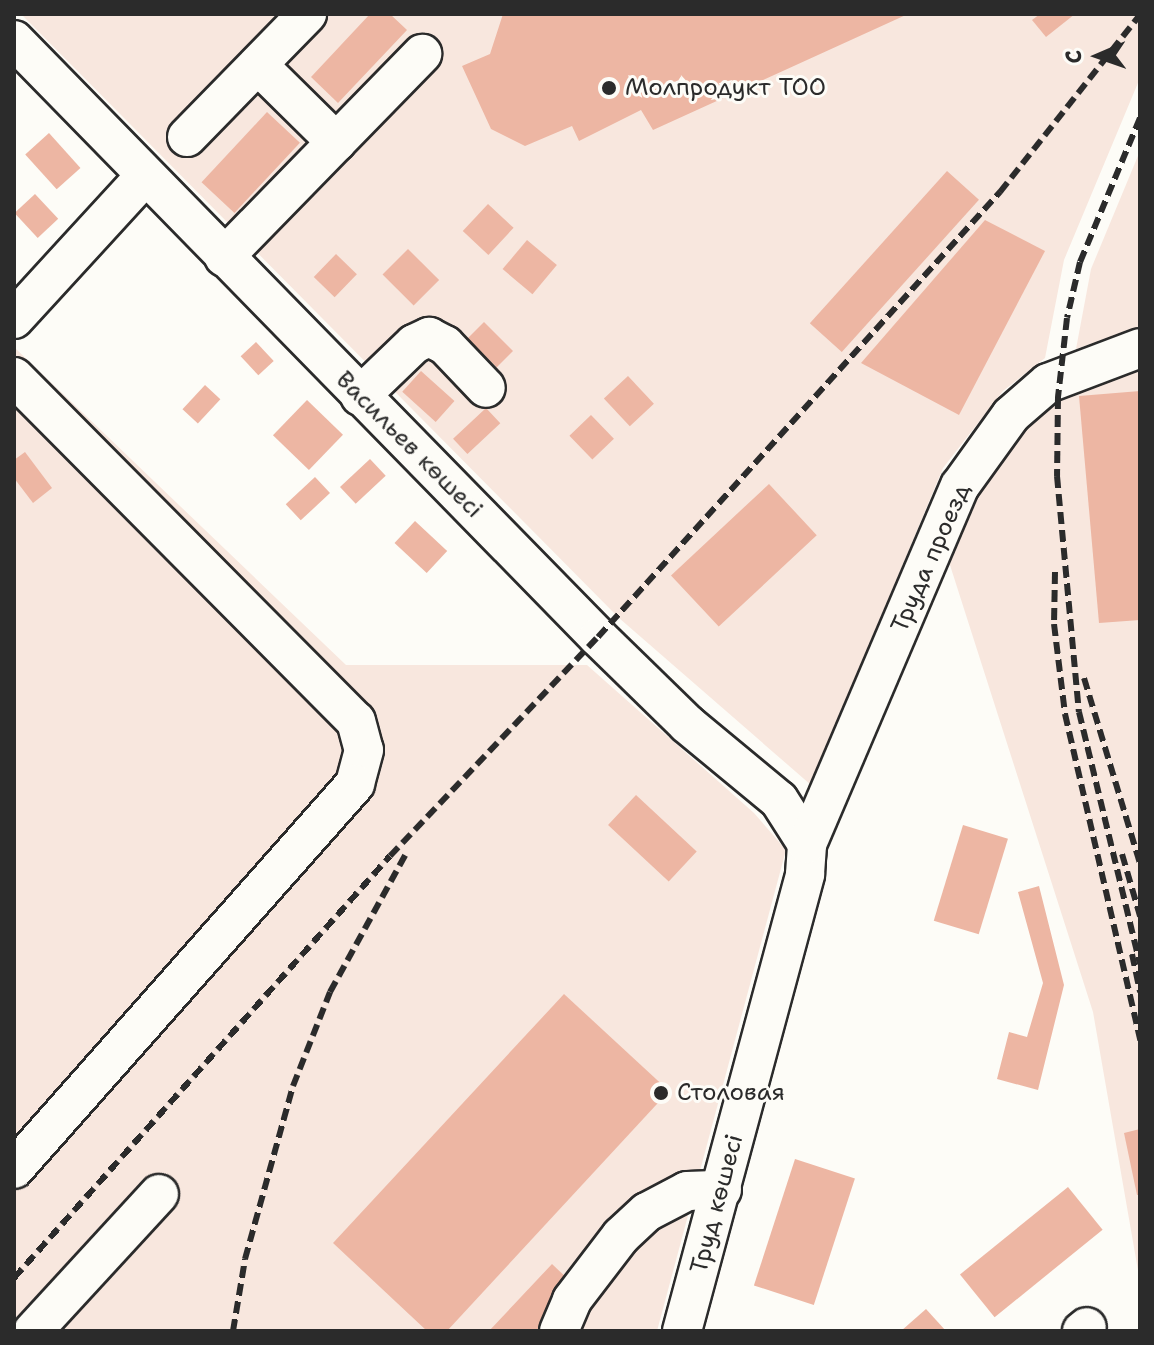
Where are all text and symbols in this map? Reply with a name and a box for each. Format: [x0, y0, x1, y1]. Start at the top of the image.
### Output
north arrow [1058, 16, 1138, 96]
text: С [1059, 50, 1088, 64]
place label: Молпродукт ТОО [625, 74, 826, 102]
marker: Молпродукт ТОО [600, 79, 618, 97]
street label: Васильев көшесі [330, 366, 488, 524]
street label: Труда проезд [885, 479, 977, 637]
place label: Столовая [677, 1079, 785, 1107]
marker: Столовая [652, 1084, 670, 1102]
street label: Труд көшесі [685, 1131, 749, 1277]

